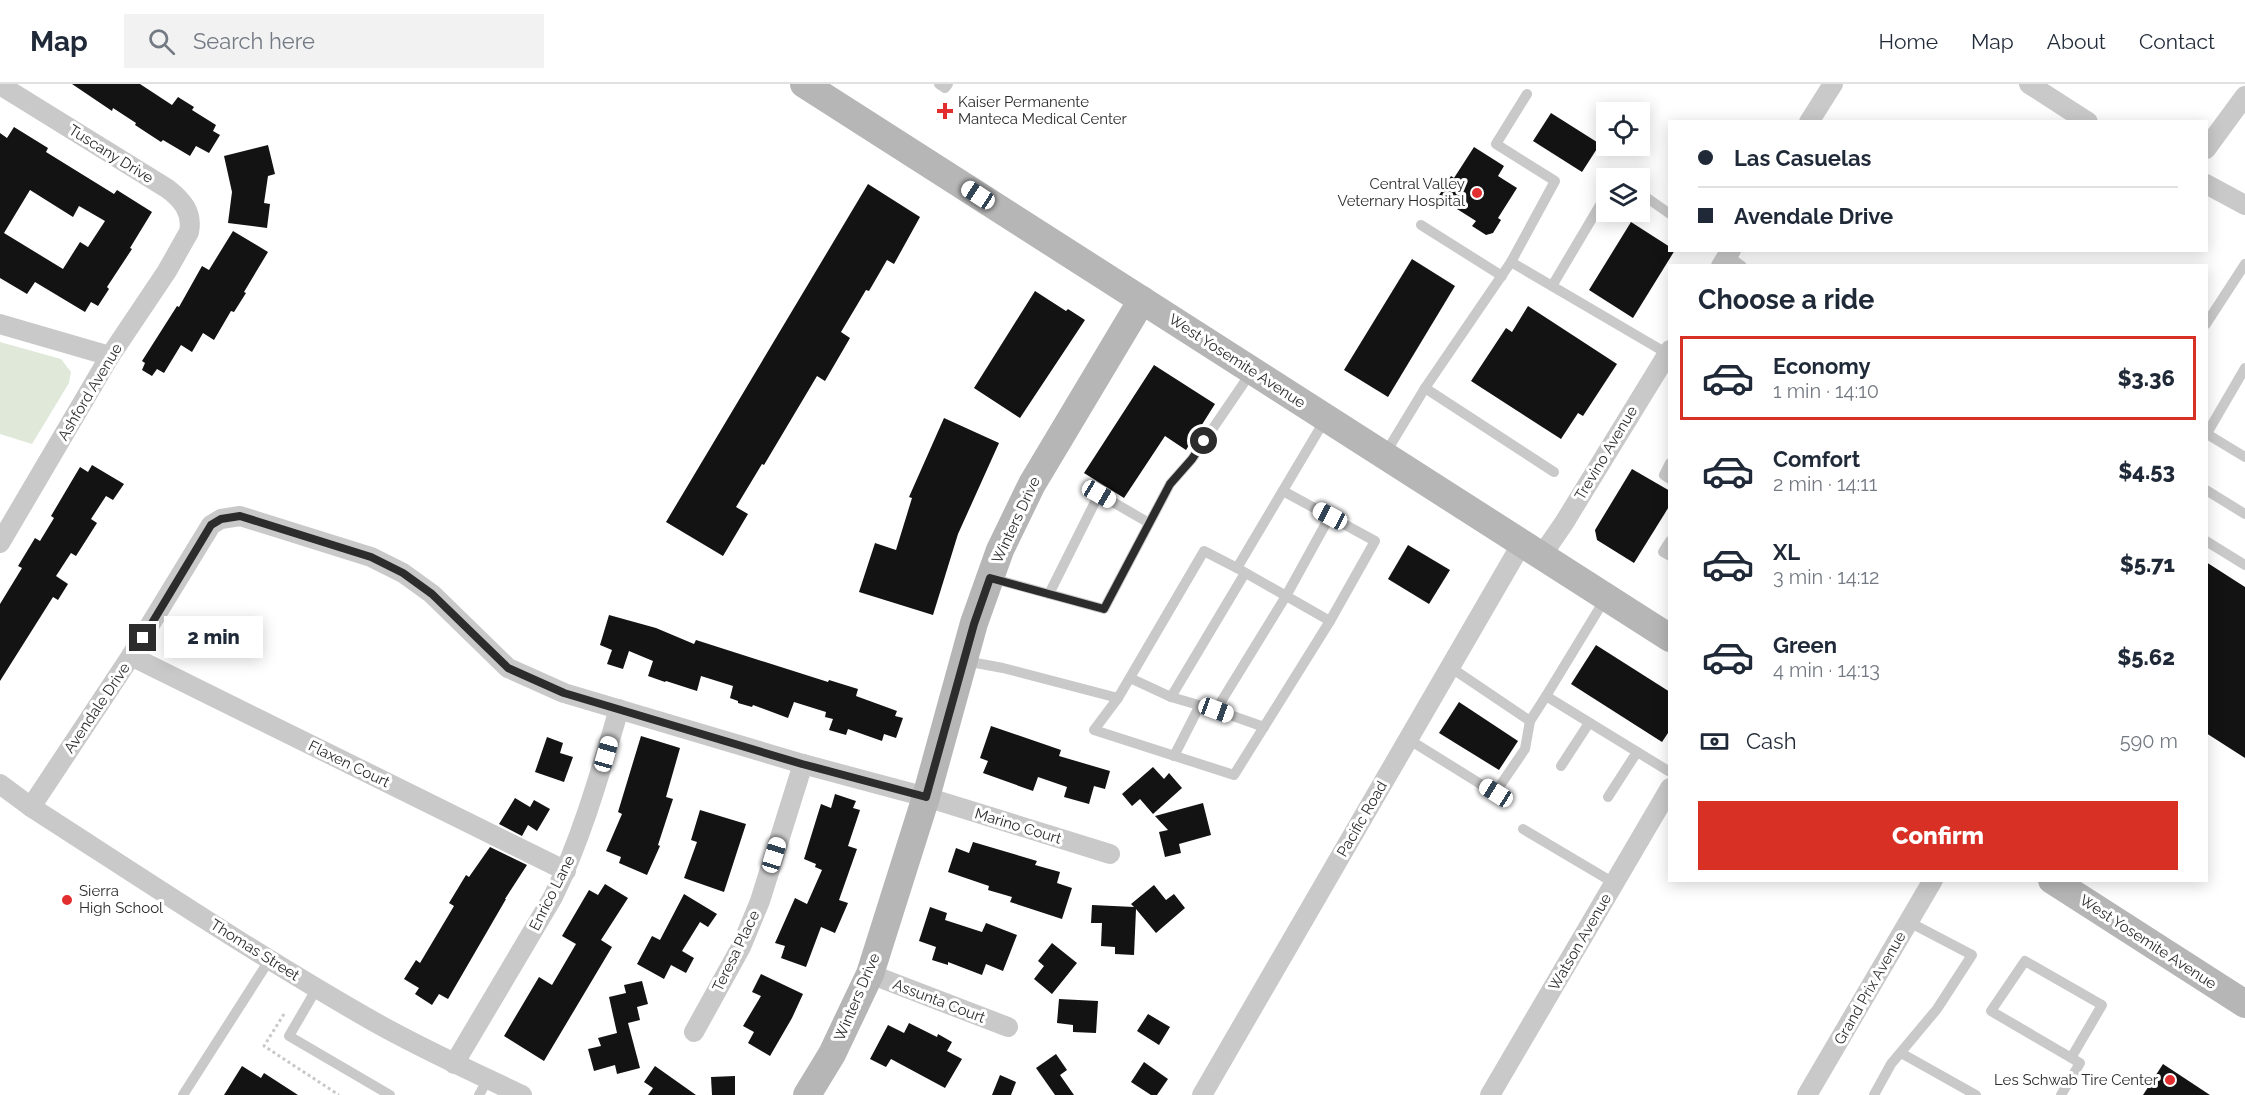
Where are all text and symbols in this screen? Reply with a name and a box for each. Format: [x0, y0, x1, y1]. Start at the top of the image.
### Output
search box [124, 14, 544, 68]
text: Map [30, 25, 88, 58]
icon: search [145, 25, 178, 58]
text: Search here [193, 28, 315, 54]
text: Home [1879, 29, 1938, 54]
text: Map [1971, 29, 2014, 54]
text: About [2047, 29, 2106, 54]
text: Contact [2139, 29, 2215, 54]
place label: Kaiser Permanente Manteca Medical Center [958, 93, 1128, 128]
marker: Kaiser Permanente Manteca Medical Center [936, 102, 954, 120]
map controls [1596, 102, 1650, 222]
button: locate [1596, 102, 1650, 156]
street label: Tuscany Drive [65, 121, 157, 187]
text: Las Casuelas [1734, 145, 1871, 171]
button: layers [1596, 168, 1650, 222]
place label: Central Valley Veternary Hospital [1337, 175, 1466, 210]
car [958, 178, 998, 212]
marker: Central Valley Veternary Hospital [1470, 186, 1484, 200]
text: Avendale Drive [1734, 203, 1893, 229]
text: Choose a ride [1698, 284, 1874, 315]
street label: West Yosemite Avenue [1165, 310, 1309, 412]
street label: Ashford Avenue [54, 340, 126, 444]
icon: car [1701, 351, 1755, 405]
text: Economy [1773, 353, 1871, 379]
text: $3.36 [2117, 365, 2175, 391]
text: 1 min · 14:10 [1773, 379, 1879, 403]
street label: Trevino Avenue [1571, 403, 1641, 503]
route start [1190, 427, 1217, 454]
icon: car [1701, 444, 1755, 498]
text: Comfort [1773, 446, 1860, 472]
text: $4.53 [2118, 458, 2175, 484]
text: 2 min · 14:11 [1773, 472, 1877, 496]
street label: Winters Drive [988, 474, 1044, 566]
car [1079, 477, 1119, 511]
car [1310, 500, 1350, 532]
icon: car [1701, 537, 1755, 591]
text: XL [1773, 539, 1800, 565]
text: $5.71 [2120, 551, 2175, 577]
text: 3 min · 14:12 [1773, 565, 1879, 589]
callout: 2 min [164, 617, 263, 659]
route end [129, 624, 156, 651]
text: 2 min [187, 625, 240, 649]
icon: car [1701, 630, 1755, 684]
text: Green [1773, 632, 1837, 658]
text: $5.62 [2117, 644, 2175, 670]
text: 4 min · 14:13 [1773, 658, 1880, 682]
street label: Avendale Drive [60, 659, 134, 757]
car [1196, 695, 1236, 725]
icon: cash [1698, 725, 1731, 758]
text: Cash [1746, 728, 1797, 754]
text: 590 m [2120, 729, 2178, 753]
car [592, 734, 620, 774]
street label: Flaxen Court [305, 737, 393, 791]
car [1476, 776, 1516, 810]
street label: Pacific Road [1333, 778, 1391, 860]
button: Confirm [1698, 801, 2178, 870]
street label: Marino Court [972, 804, 1064, 848]
car [760, 835, 788, 875]
street label: Enrico Lane [525, 852, 579, 933]
place label: Sierra High School [79, 882, 164, 917]
street label: Watson Avenue [1545, 890, 1615, 994]
street label: West Yosemite Avenue [2076, 891, 2220, 993]
marker: Sierra High School [60, 893, 74, 907]
street label: Teresa Place [709, 907, 763, 994]
street label: Thomas Street [207, 915, 303, 985]
street label: Grand Prix Avenue [1830, 928, 1910, 1048]
street label: Winters Drive [830, 950, 884, 1044]
street label: Assunta Court [890, 975, 988, 1027]
place label: Les Schwab Tire Center [1994, 1071, 2159, 1089]
marker: Les Schwab Tire Center [2163, 1073, 2177, 1087]

